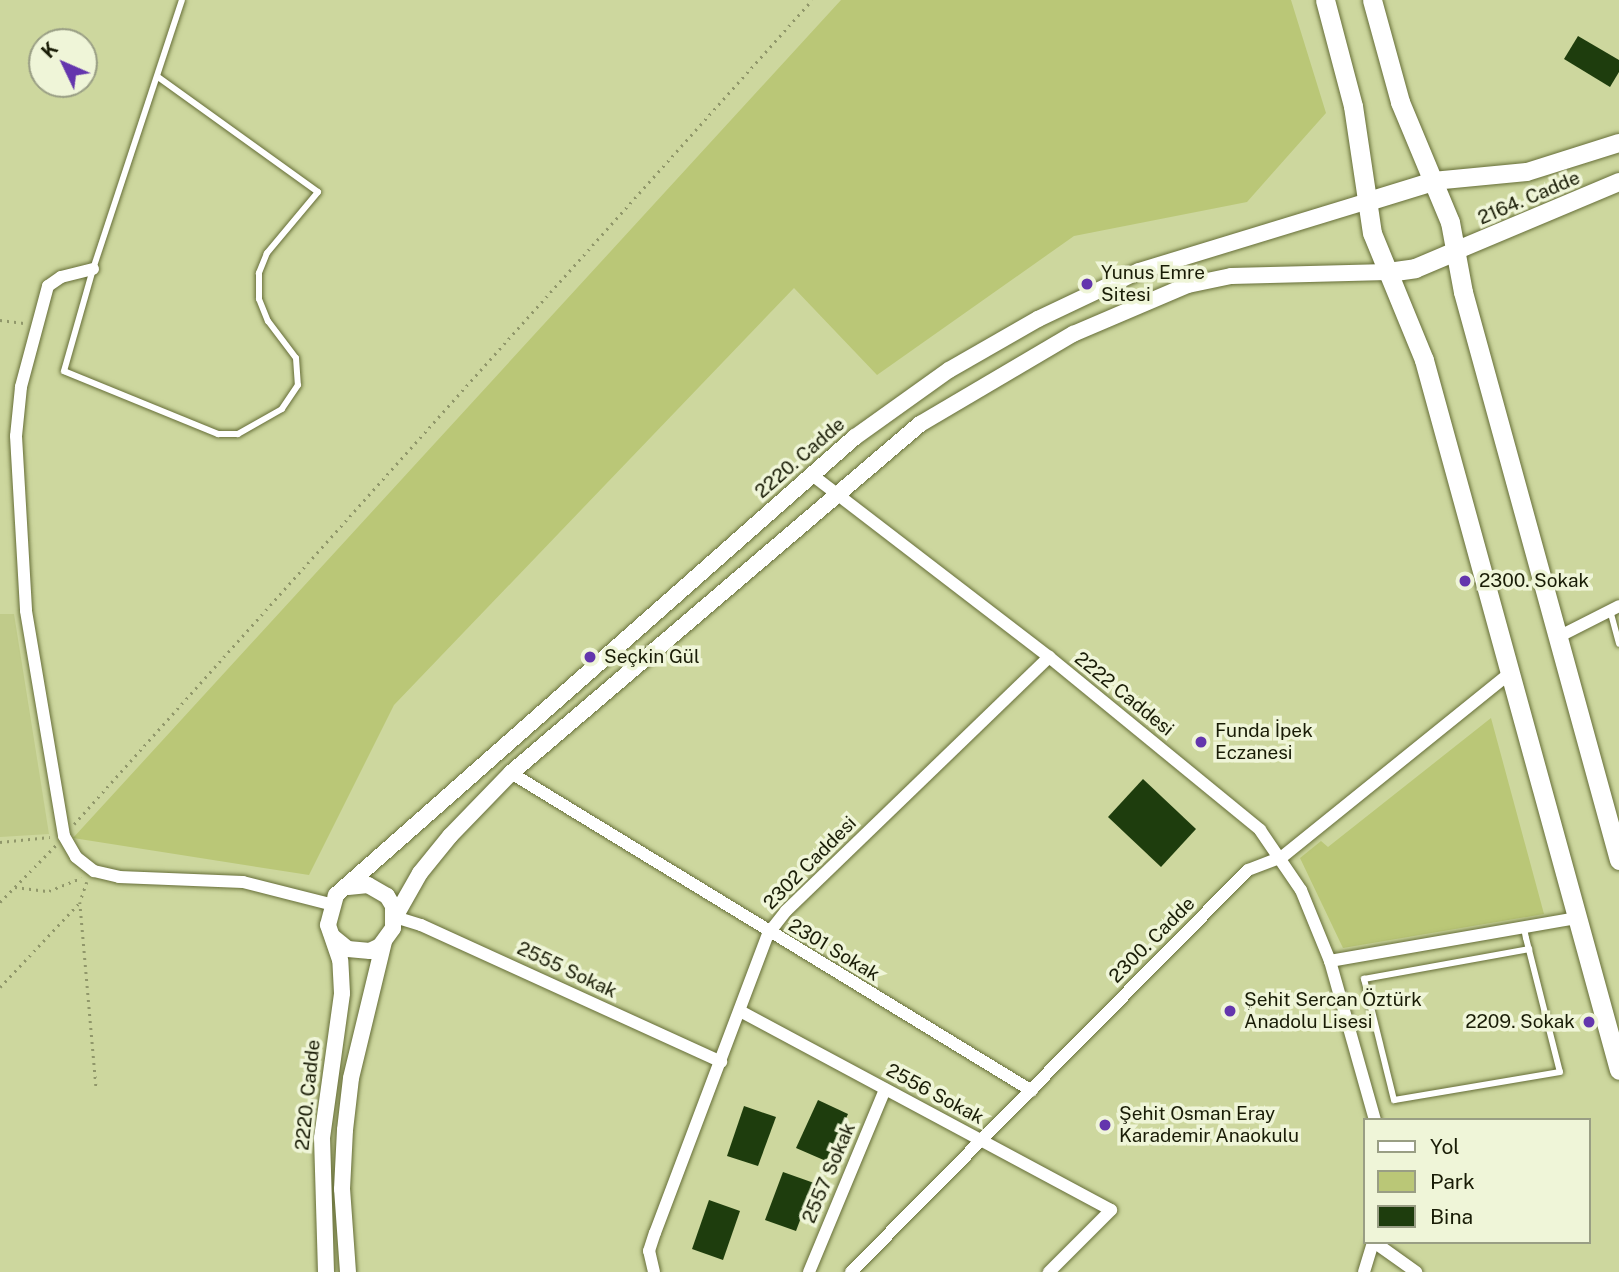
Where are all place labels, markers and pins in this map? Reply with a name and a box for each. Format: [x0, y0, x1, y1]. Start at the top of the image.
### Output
place label: Yunus Emre Sitesi [1101, 262, 1205, 306]
marker: Yunus Emre Sitesi [1079, 276, 1095, 292]
place label: 2300. Sokak [1479, 570, 1589, 592]
marker: 2300. Sokak [1457, 573, 1473, 589]
place label: Seçkin Gül [604, 646, 700, 668]
marker: Seçkin Gül [582, 649, 598, 665]
place label: Funda İpek Eczanesi [1215, 720, 1313, 764]
marker: Funda İpek Eczanesi [1193, 734, 1209, 750]
place label: Şehit Sercan Öztürk Anadolu Lisesi [1244, 989, 1422, 1033]
marker: Şehit Sercan Öztürk Anadolu Lisesi [1222, 1003, 1238, 1019]
place label: 2209. Sokak [1465, 1011, 1575, 1033]
marker: 2209. Sokak [1581, 1014, 1597, 1030]
place label: Şehit Osman Eray Karademir Anaokulu [1119, 1103, 1299, 1147]
marker: Şehit Osman Eray Karademir Anaokulu [1097, 1117, 1113, 1133]

